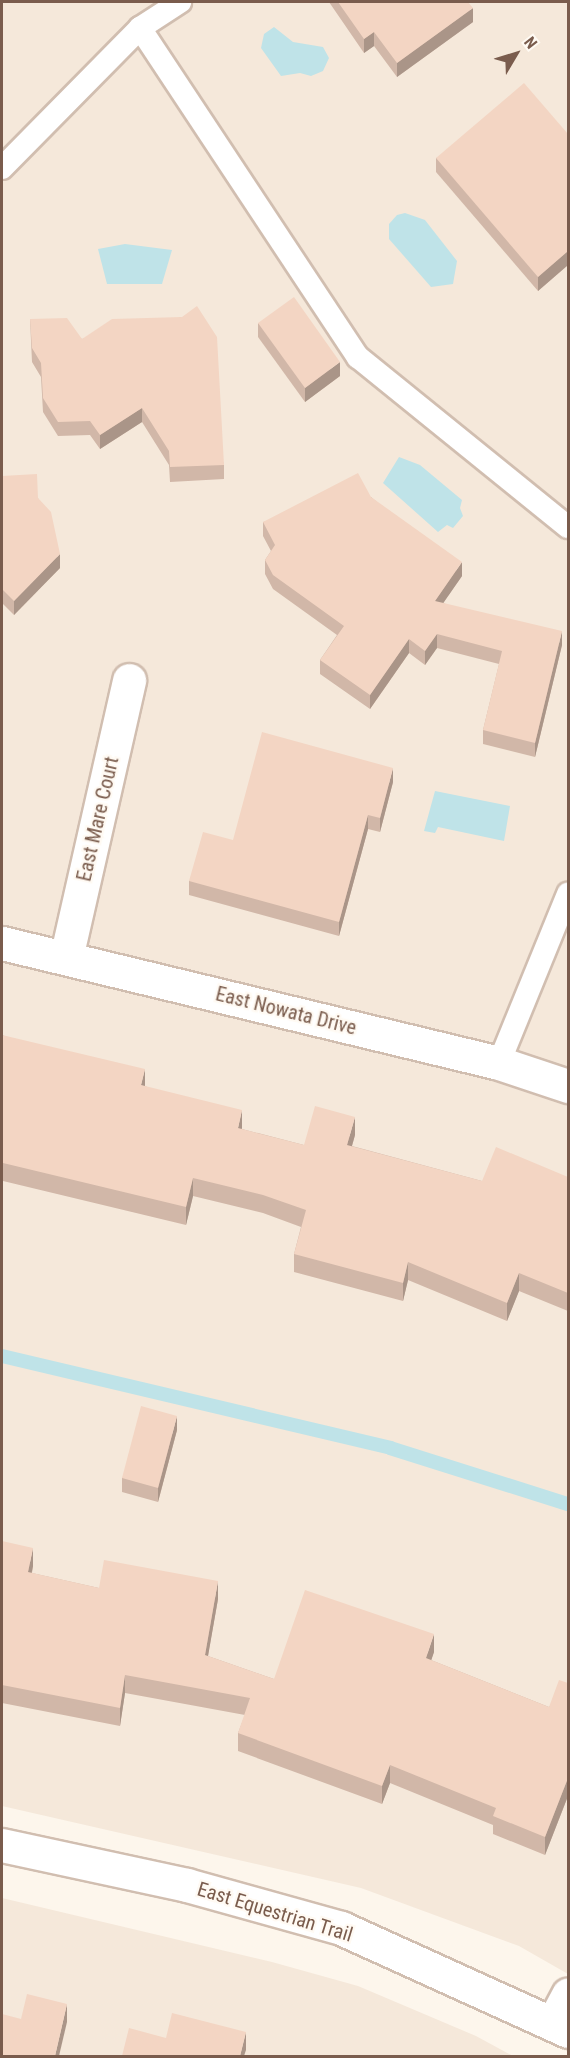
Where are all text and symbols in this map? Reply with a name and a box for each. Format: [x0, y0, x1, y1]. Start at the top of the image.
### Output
north arrow [486, 24, 546, 84]
text: N [520, 33, 541, 52]
street label: East Mare Court [72, 754, 124, 884]
street label: East Nowata Drive [213, 982, 359, 1040]
street label: East Equestrian Trail [194, 1877, 356, 1947]

